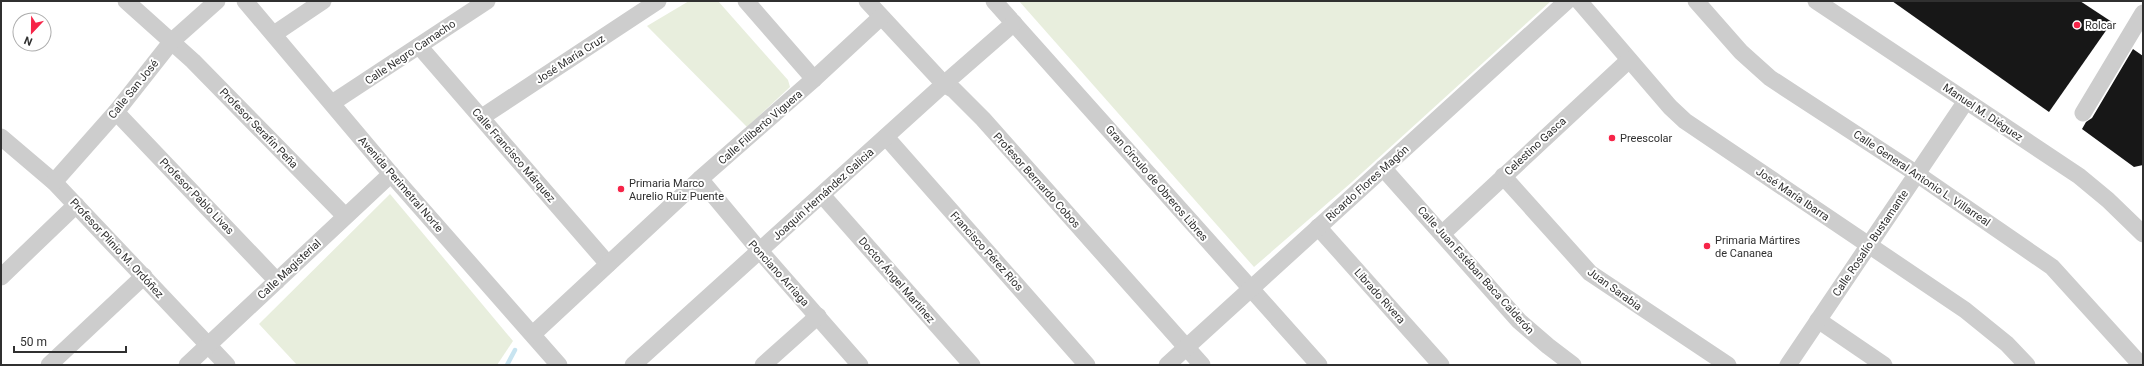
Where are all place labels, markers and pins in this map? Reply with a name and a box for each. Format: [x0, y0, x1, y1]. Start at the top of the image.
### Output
place label: Rolcar [2085, 19, 2116, 32]
marker: Rolcar [2072, 20, 2082, 30]
place label: Preescolar [1620, 132, 1673, 145]
marker: Preescolar [1607, 133, 1617, 143]
place label: Primaria Marco Aurelio Ruiz Puente [629, 177, 724, 203]
marker: Primaria Marco Aurelio Ruiz Puente [616, 184, 626, 194]
place label: Primaria Mártires de Cananea [1715, 234, 1800, 260]
marker: Primaria Mártires de Cananea [1702, 241, 1712, 251]

